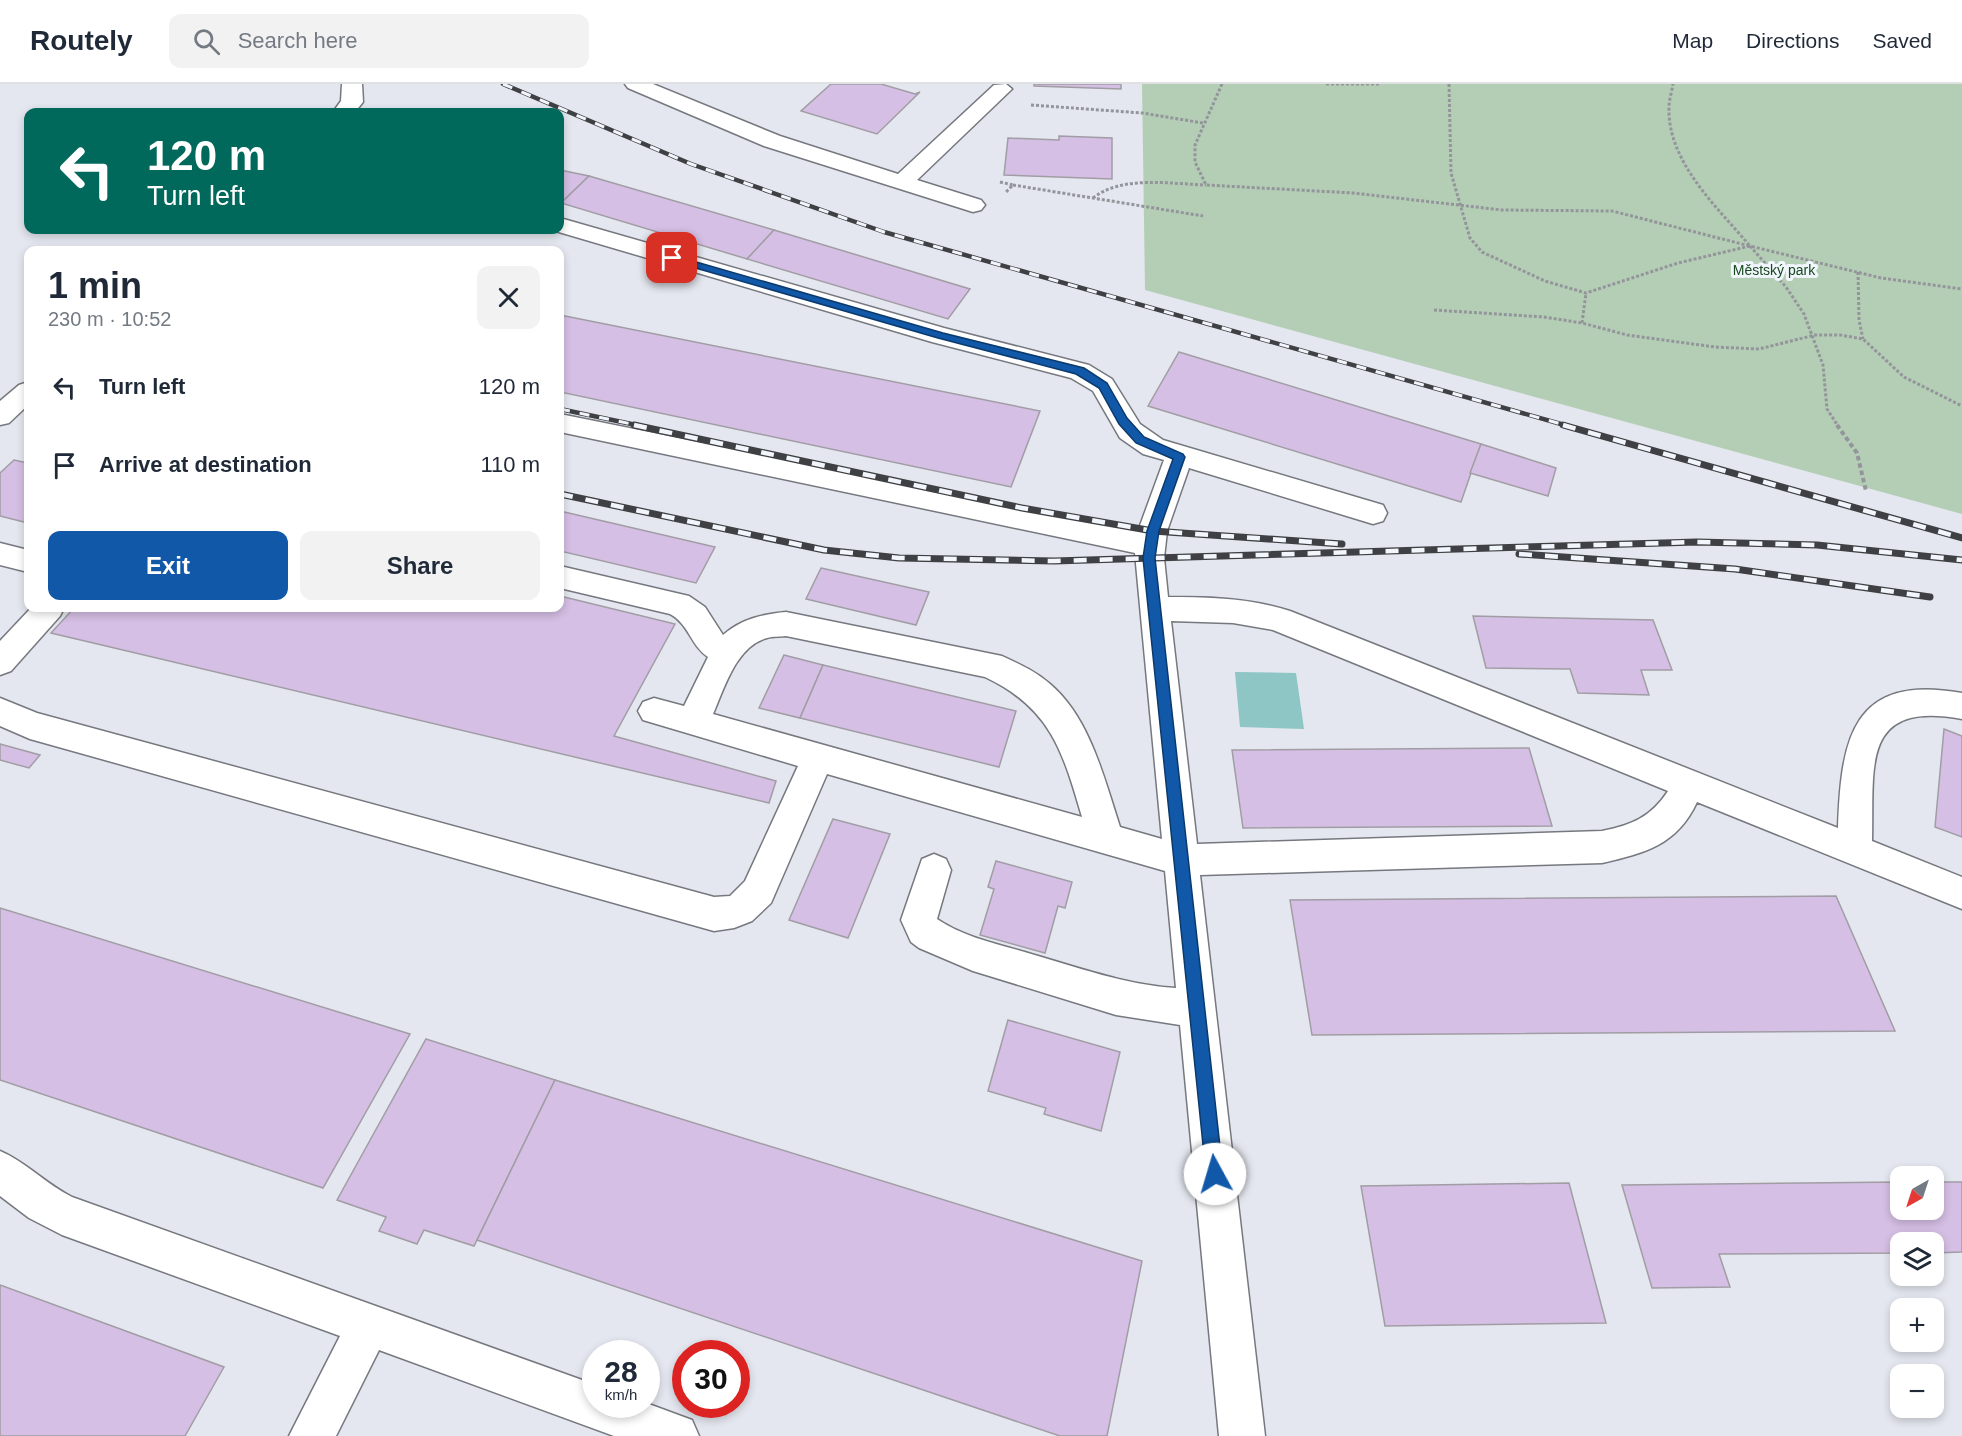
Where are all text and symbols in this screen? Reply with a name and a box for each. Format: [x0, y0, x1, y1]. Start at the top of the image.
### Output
search box [169, 14, 589, 68]
text: Routely [30, 25, 133, 56]
icon: search [190, 25, 223, 58]
text: Search here [238, 28, 358, 53]
text: Map [1672, 29, 1713, 52]
text: Directions [1746, 29, 1839, 52]
text: Saved [1872, 29, 1932, 52]
icon: left [48, 132, 126, 210]
text: 120 m [147, 132, 266, 179]
text: Turn left [147, 181, 245, 211]
pin [646, 232, 697, 283]
icon: arrive [655, 241, 688, 274]
park label: Městský park [1733, 262, 1816, 278]
text: 1 min [48, 265, 142, 306]
button: close [477, 266, 540, 329]
text: 230 m · 10:52 [48, 308, 171, 330]
icon: left [48, 371, 81, 404]
text: Turn left [99, 374, 185, 399]
text: 120 m [479, 374, 540, 399]
icon: arrive [48, 449, 81, 482]
text: Arrive at destination [99, 452, 312, 477]
text: 110 m [480, 452, 540, 477]
button: Exit [48, 531, 288, 600]
button: Share [300, 531, 540, 600]
position arrow [1183, 1142, 1247, 1206]
north arrow [1890, 1166, 1944, 1220]
map controls [1890, 1166, 1944, 1418]
button: layers [1890, 1232, 1944, 1286]
button: + [1890, 1298, 1944, 1352]
speed limit sign: 30 [672, 1340, 750, 1418]
text: 28 [604, 1355, 638, 1388]
button: − [1890, 1364, 1944, 1418]
text: km/h [605, 1386, 637, 1403]

